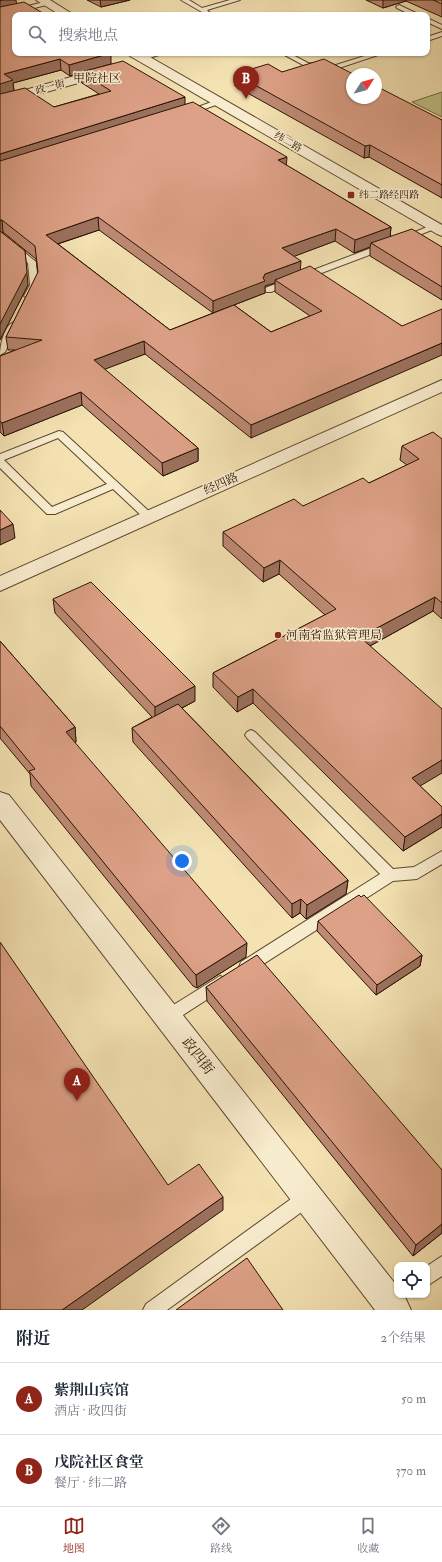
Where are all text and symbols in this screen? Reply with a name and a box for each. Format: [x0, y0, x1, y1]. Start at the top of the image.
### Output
search box [12, 12, 430, 56]
icon: search [26, 23, 48, 45]
text: 搜索地点 [58, 26, 118, 45]
pin: B [233, 66, 259, 99]
north arrow [346, 68, 382, 104]
district label: 甲院社区 [73, 71, 121, 86]
street label: 政一街 [34, 77, 66, 97]
street label: 纬二路 [272, 129, 304, 155]
place label: 纬二路经四路 [359, 189, 419, 201]
marker: 纬二路经四路 [346, 190, 356, 200]
street label: 经四路 [201, 470, 241, 498]
place label: 河南省监狱管理局 [286, 628, 382, 643]
marker: 河南省监狱管理局 [273, 630, 283, 640]
your location [172, 851, 192, 871]
street label: 政四街 [178, 1034, 218, 1078]
pin: A [64, 1068, 90, 1101]
map controls [394, 1262, 430, 1298]
button: locate [394, 1262, 430, 1298]
text: 附近 [16, 1328, 50, 1349]
text: 2个结果 [380, 1330, 426, 1346]
text: 紫荆山宾馆 [54, 1381, 129, 1400]
text: A [25, 1391, 33, 1407]
text: 50 m [401, 1391, 426, 1407]
text: 酒店 · 政四街 [54, 1403, 127, 1419]
text: 戊院社区食堂 [54, 1453, 144, 1472]
text: B [25, 1463, 33, 1479]
text: 370 m [396, 1463, 426, 1479]
text: 餐厅 · 纬二路 [54, 1475, 127, 1491]
tab: 地图 [63, 1515, 85, 1555]
tab: 路线 [210, 1515, 232, 1555]
tab: 收藏 [357, 1515, 379, 1555]

